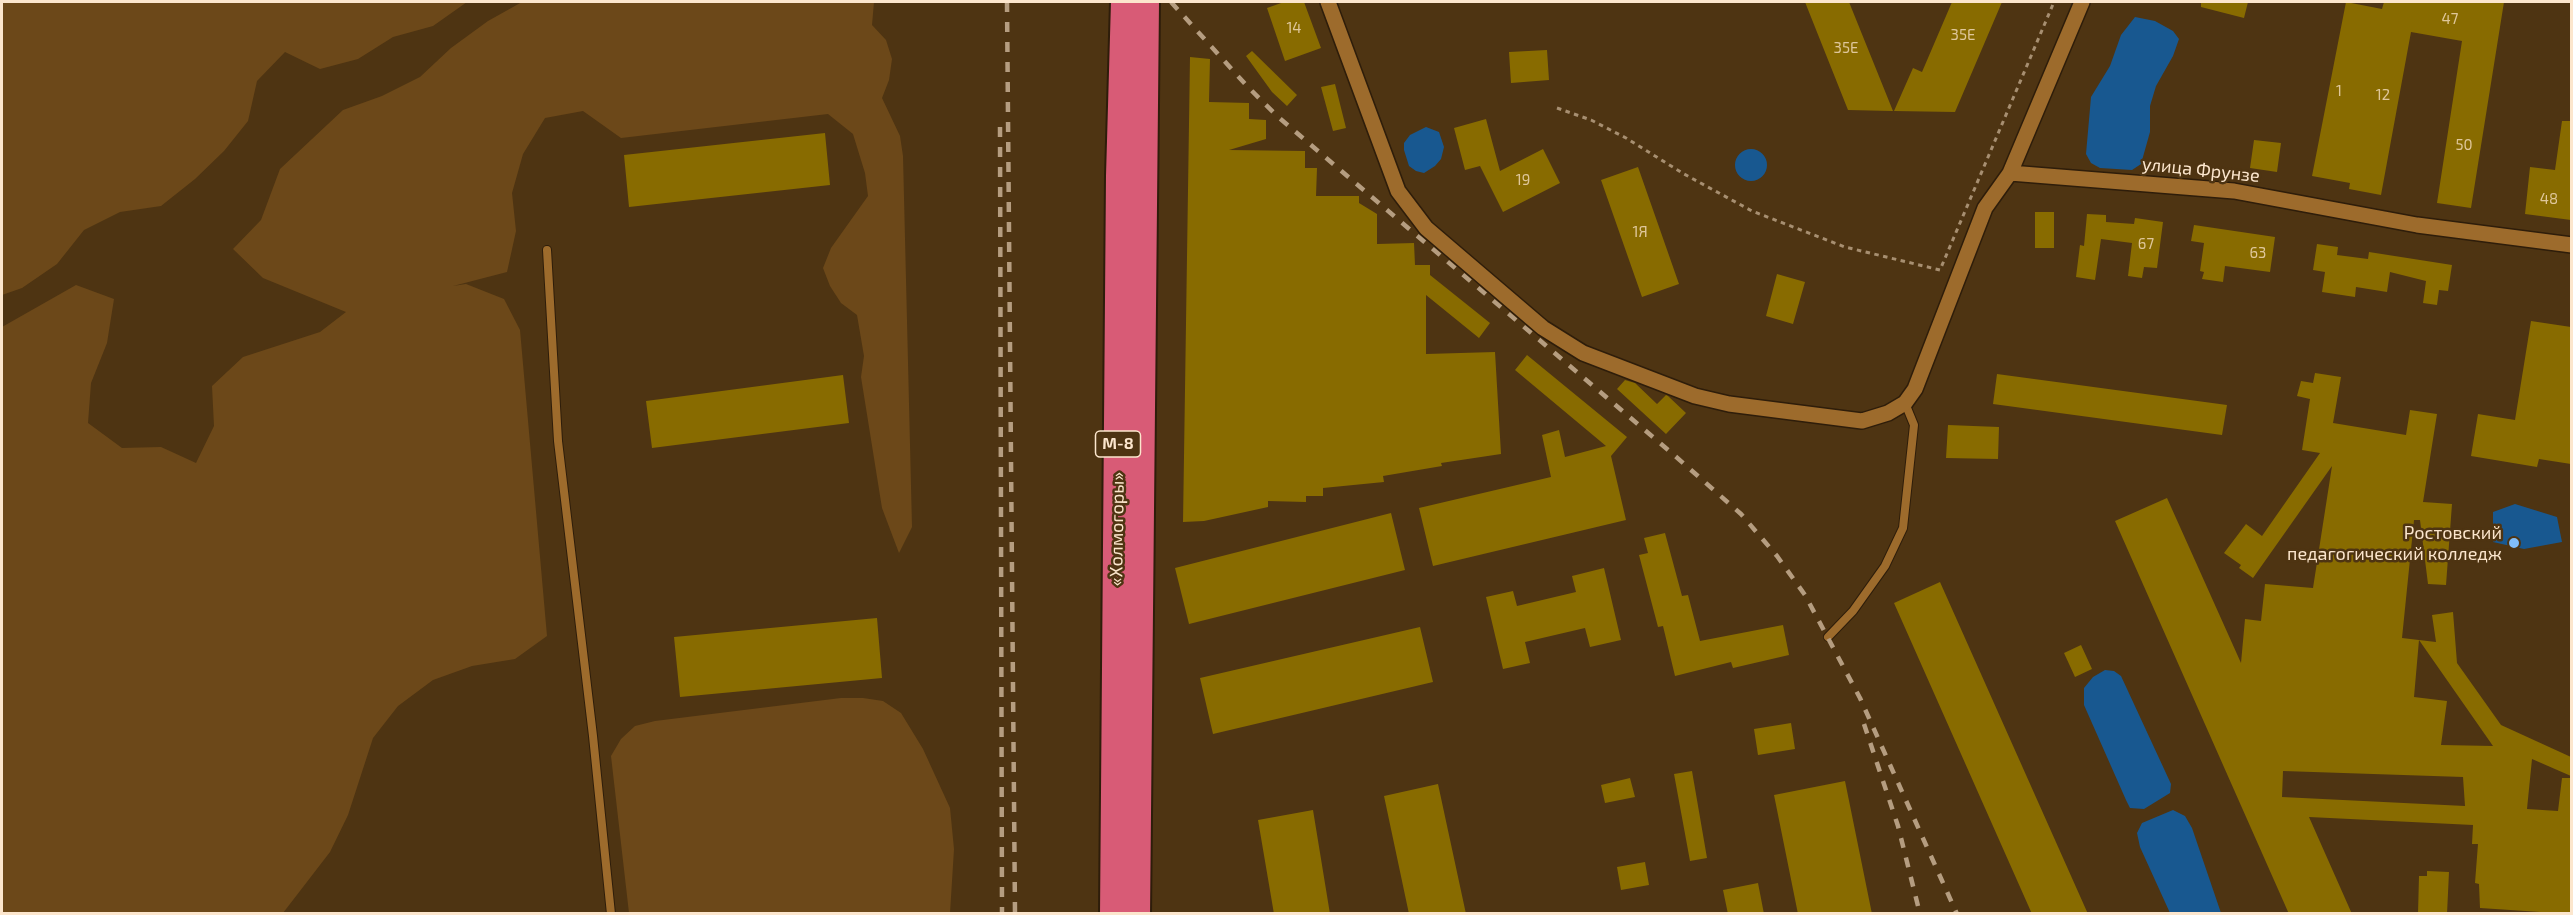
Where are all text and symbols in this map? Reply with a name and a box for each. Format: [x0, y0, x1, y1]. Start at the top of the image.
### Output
house number: 47 [2442, 10, 2458, 28]
house number: 14 [1286, 19, 1302, 37]
house number: 35Е [1951, 26, 1975, 44]
house number: 35Е [1834, 39, 1858, 57]
house number: 1 [2336, 82, 2342, 100]
house number: 12 [2376, 86, 2390, 104]
house number: 50 [2455, 136, 2473, 154]
street label: улица Фрунзе [2141, 153, 2261, 187]
house number: 19 [1516, 171, 1530, 189]
house number: 48 [2540, 190, 2558, 208]
house number: 1Я [1632, 223, 1648, 241]
house number: 67 [2138, 235, 2154, 253]
house number: 63 [2250, 244, 2266, 262]
road number: М-8 [1096, 431, 1140, 457]
street label: «Холмогоры» [1105, 472, 1129, 586]
place label: Ростовский педагогический колледж [2287, 522, 2502, 564]
marker: Ростовский педагогический колледж [2507, 536, 2521, 550]

